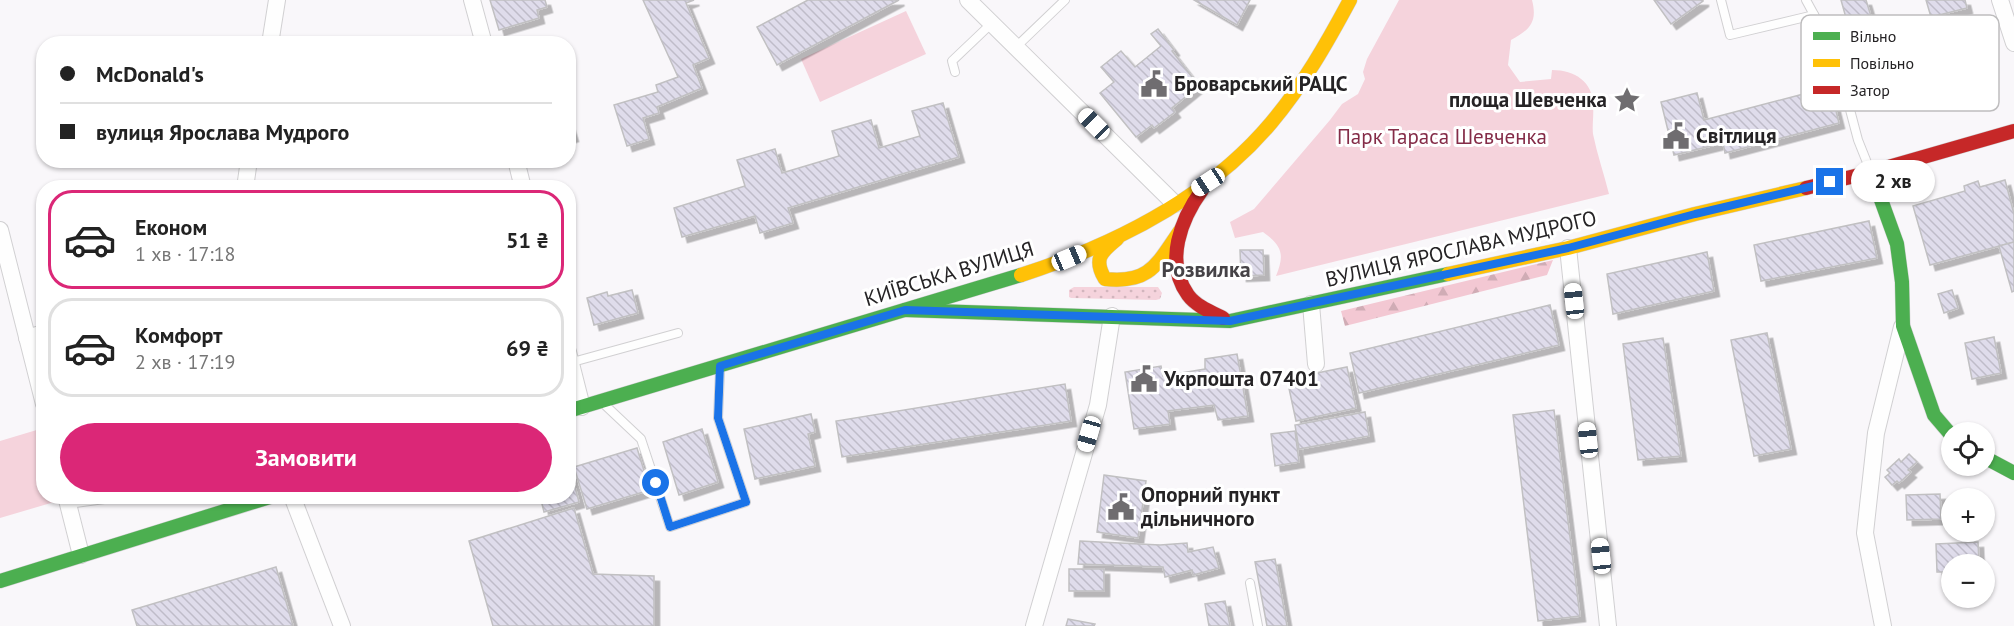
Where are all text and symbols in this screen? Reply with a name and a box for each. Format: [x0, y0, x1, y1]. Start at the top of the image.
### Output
legend [1801, 15, 1999, 111]
text: Вільно [1850, 26, 1896, 46]
text: Повільно [1850, 53, 1914, 73]
text: McDonald's [96, 60, 204, 88]
public building icon: Броварський РАЦС [1139, 69, 1169, 99]
place label: Броварський РАЦС [1174, 70, 1348, 97]
text: Затор [1850, 80, 1890, 100]
place icon: площа Шевченка [1612, 85, 1642, 115]
place label: площа Шевченка [1449, 86, 1607, 113]
car [1075, 105, 1113, 143]
text: вулиця Ярослава Мудрого [96, 118, 349, 146]
public building icon: Світлиця [1661, 121, 1691, 151]
place label: Світлиця [1696, 122, 1777, 149]
park label: Парк Тараса Шевченка [1337, 123, 1547, 150]
callout: 2 хв [1851, 161, 1935, 203]
car [1188, 165, 1228, 199]
route end [1816, 168, 1843, 195]
text: 2 хв [1875, 168, 1912, 194]
street label: ВУЛИЦЯ ЯРОСЛАВА МУДРОГО [1323, 204, 1599, 293]
icon: car [63, 213, 117, 267]
text: Економ [135, 213, 207, 241]
text: 51 ₴ [506, 226, 549, 254]
street label: КИЇВСЬКА ВУЛИЦЯ [861, 235, 1037, 312]
text: 1 хв · 17:18 [135, 241, 236, 267]
car [1049, 243, 1089, 273]
district label: Розвилка [1161, 255, 1251, 283]
car [1563, 282, 1585, 320]
icon: car [63, 321, 117, 375]
text: Комфорт [135, 321, 223, 349]
text: 69 ₴ [506, 334, 549, 362]
text: 2 хв · 17:19 [135, 349, 236, 375]
public building icon: Укрпошта 07401 [1129, 364, 1159, 394]
place label: Укрпошта 07401 [1163, 365, 1319, 392]
car [1075, 414, 1103, 454]
car [1577, 421, 1599, 459]
map controls [1941, 422, 1995, 608]
button: locate [1941, 422, 1995, 476]
button: Замовити [60, 423, 552, 492]
route start [642, 469, 669, 496]
place label: Опорний пункт дільничного [1140, 481, 1280, 532]
button: + [1941, 488, 1995, 542]
public building icon: Опорний пункт дільничного [1106, 492, 1136, 522]
car [1590, 537, 1612, 575]
button: − [1941, 554, 1995, 608]

